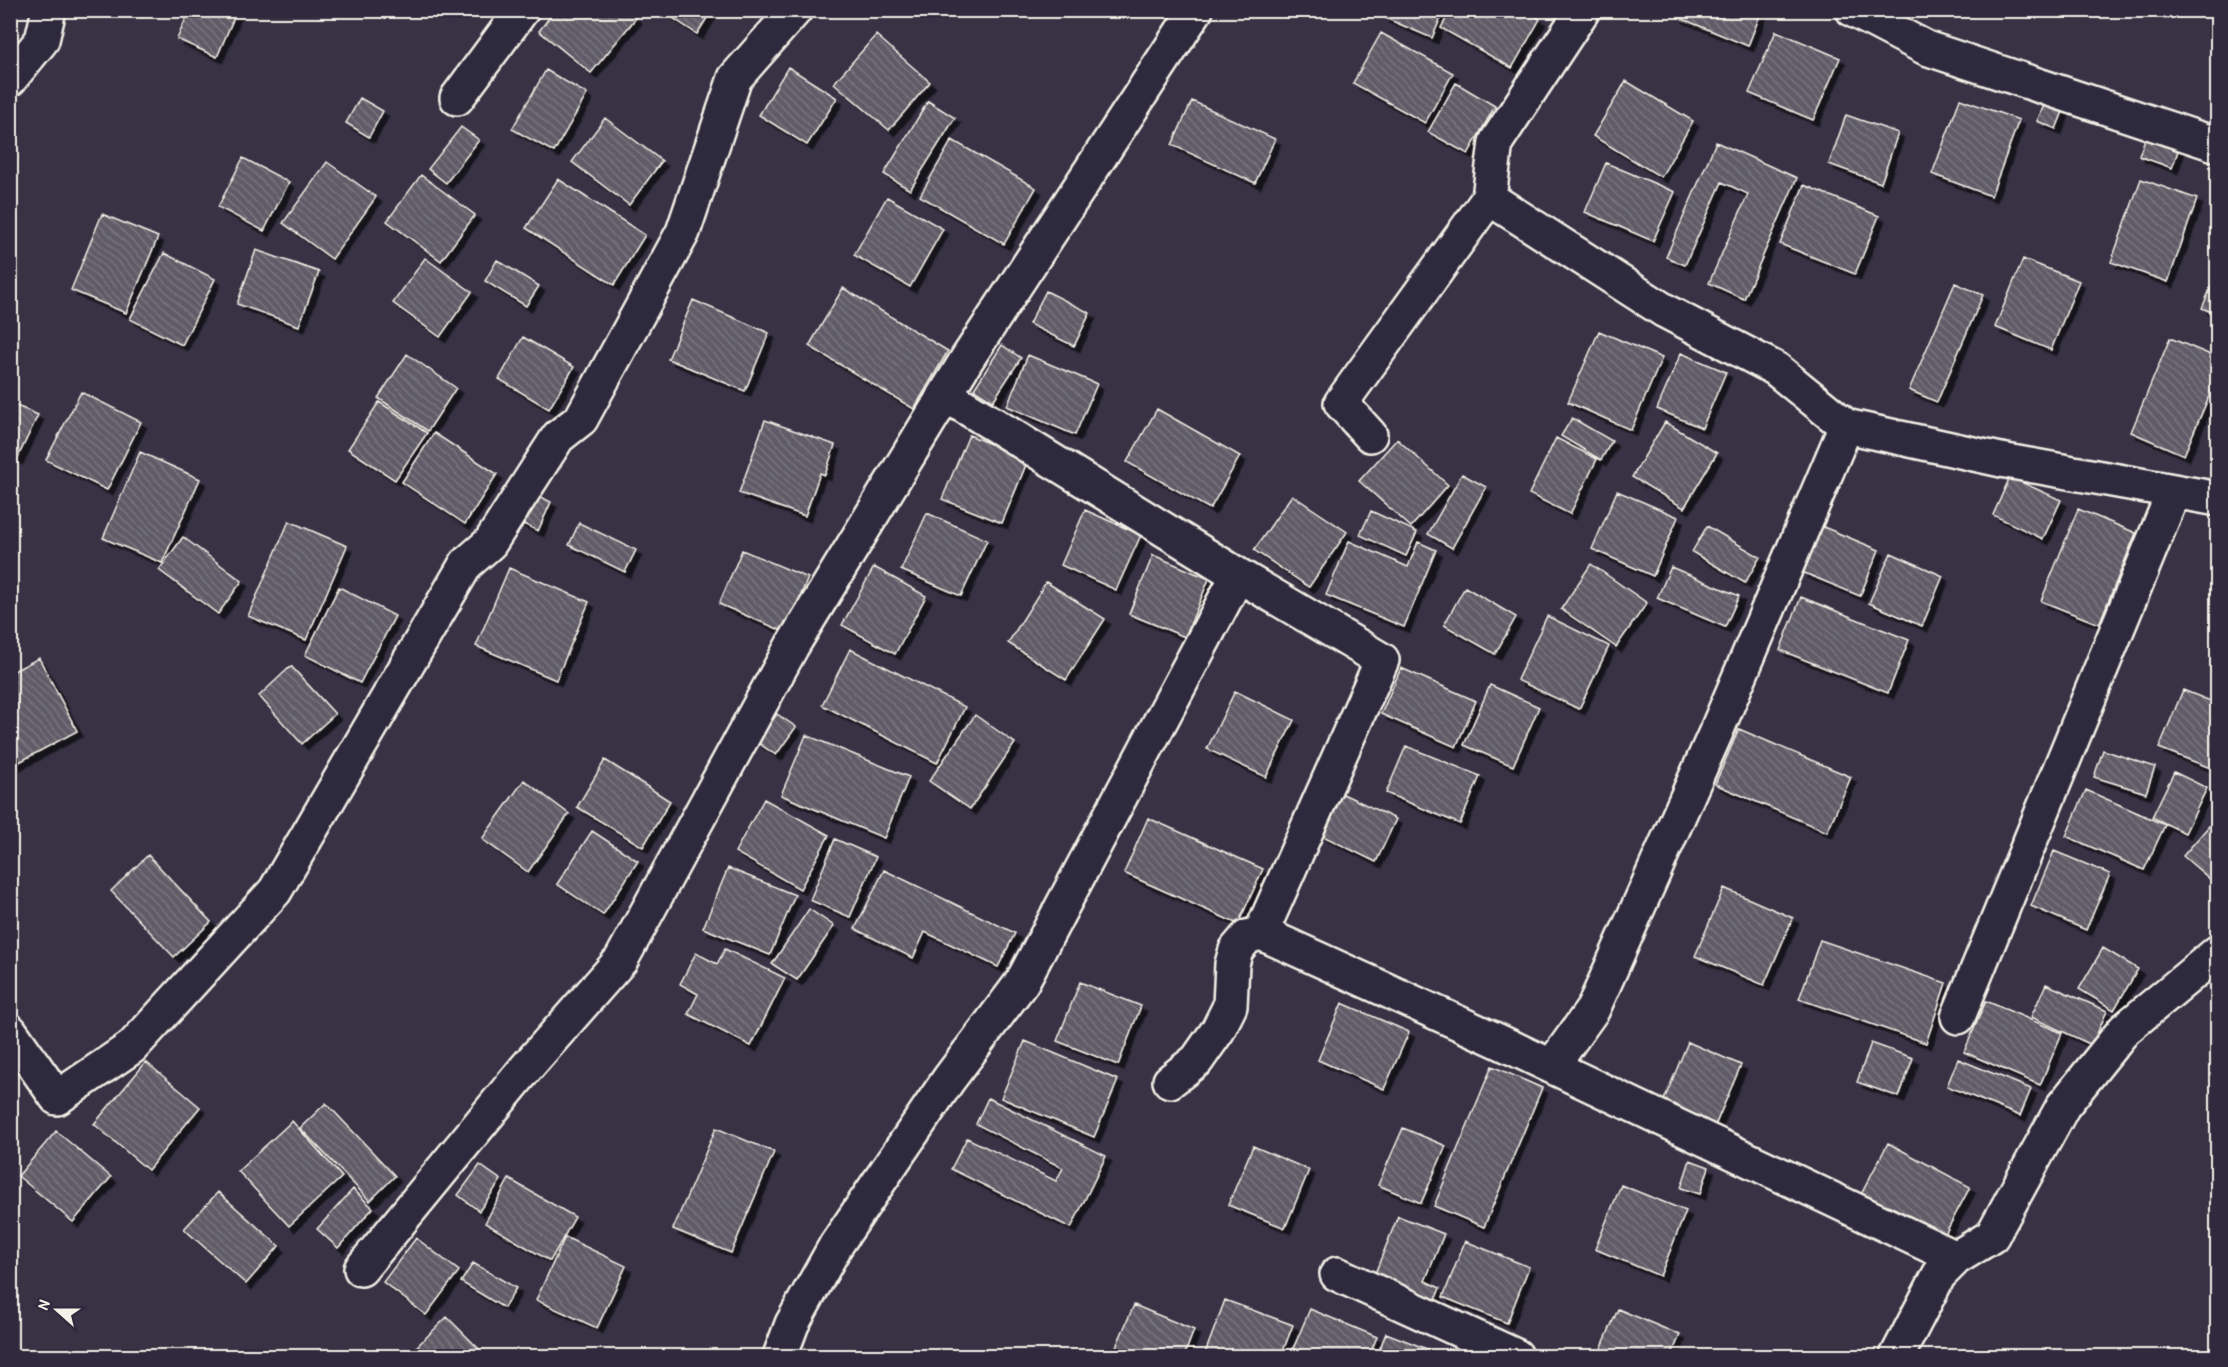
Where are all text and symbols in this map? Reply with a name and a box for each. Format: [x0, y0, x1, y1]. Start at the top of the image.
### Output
north arrow [27, 1280, 87, 1340]
text: N [31, 1296, 55, 1313]

